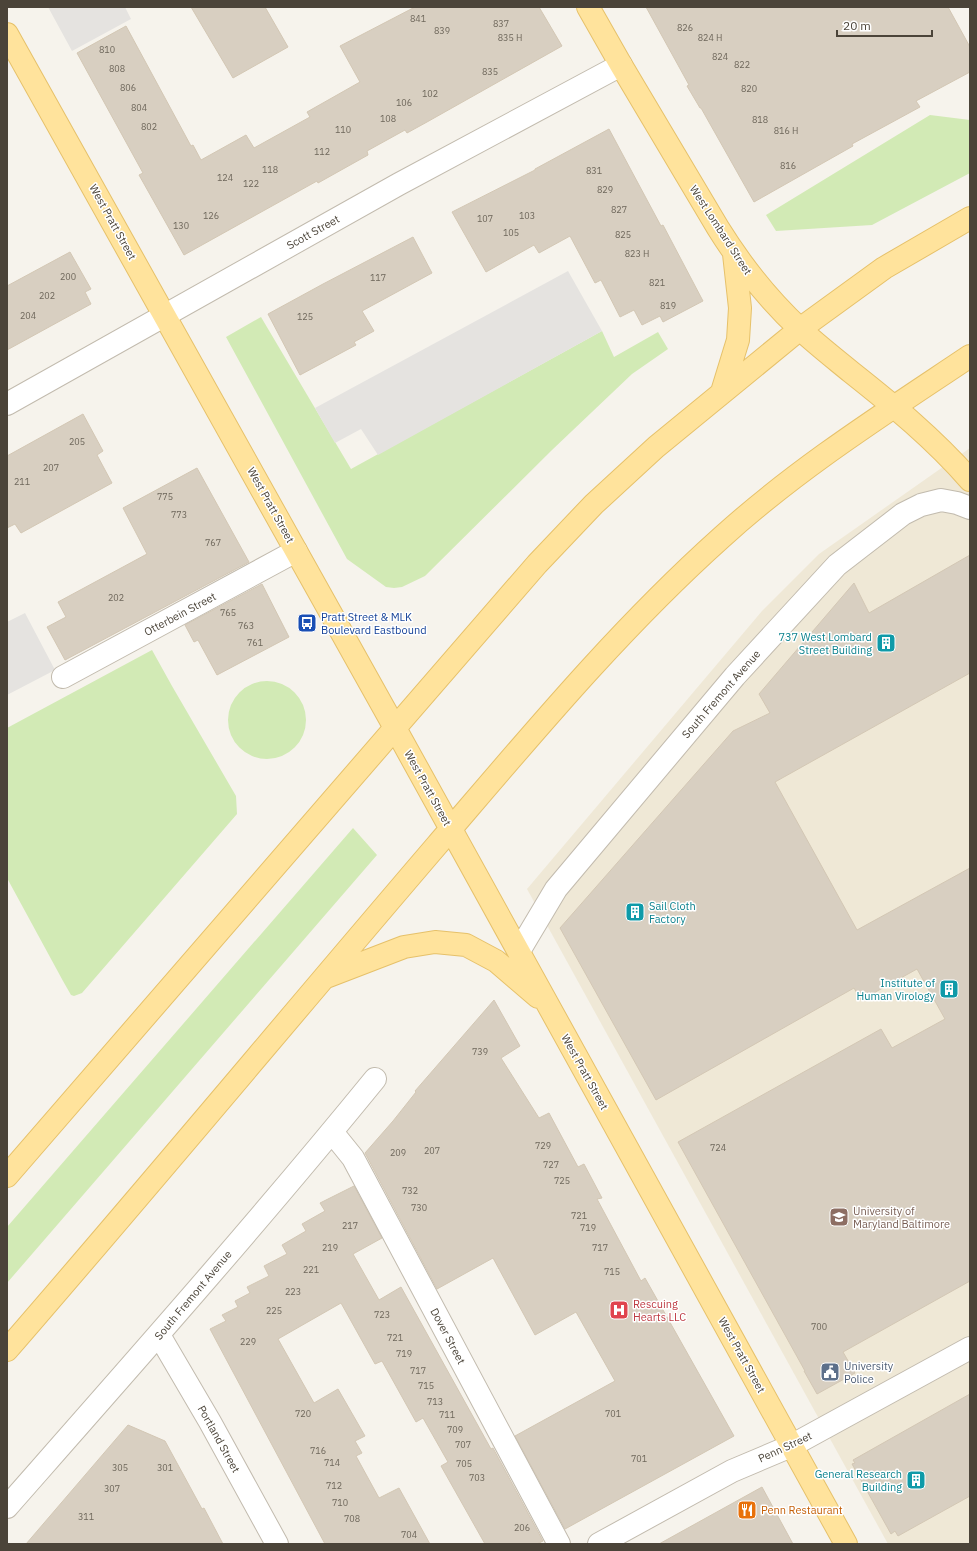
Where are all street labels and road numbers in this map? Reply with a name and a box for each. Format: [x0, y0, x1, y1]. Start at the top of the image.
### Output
street label: West Pratt Street [86, 182, 140, 262]
street label: West Lombard Street [687, 183, 755, 278]
street label: Scott Street [284, 212, 342, 252]
street label: West Pratt Street [244, 465, 298, 545]
street label: Otterbein Street [142, 589, 219, 639]
street label: South Fremont Avenue [679, 647, 763, 741]
street label: West Pratt Street [401, 748, 455, 828]
street label: West Pratt Street [558, 1032, 612, 1112]
street label: South Fremont Avenue [151, 1247, 235, 1343]
street label: Dover Street [427, 1306, 469, 1367]
street label: West Pratt Street [715, 1315, 769, 1395]
street label: Portland Street [195, 1403, 243, 1475]
street label: Penn Street [756, 1428, 814, 1466]

